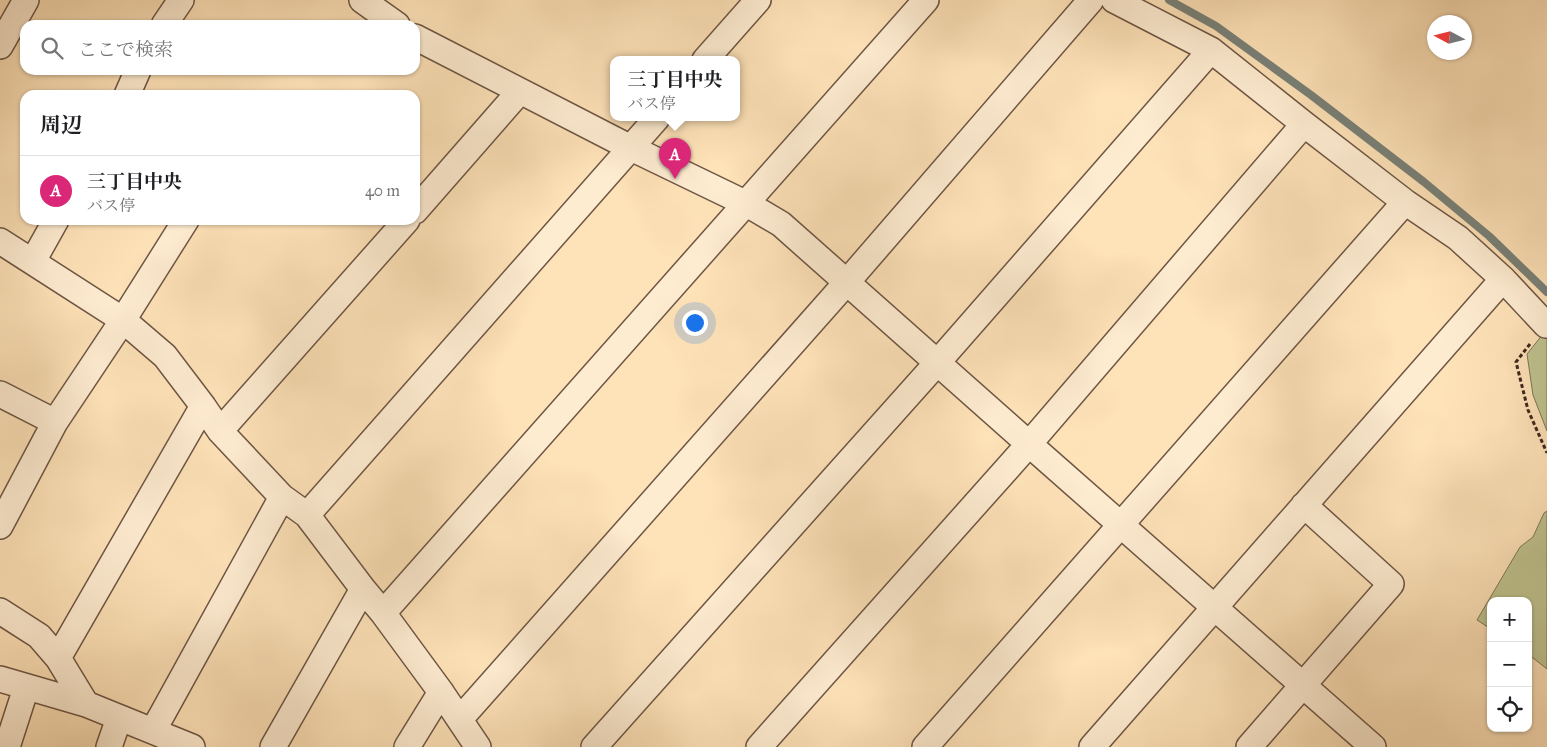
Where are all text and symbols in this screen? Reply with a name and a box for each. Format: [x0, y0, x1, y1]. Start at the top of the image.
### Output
north arrow [1427, 15, 1472, 60]
search box [20, 20, 420, 75]
icon: search [38, 34, 66, 62]
text: ここで検索 [78, 38, 173, 61]
popup [610, 56, 740, 121]
text: 三丁目中央 [627, 68, 723, 91]
text: バス停 [627, 94, 676, 113]
text: 周辺 [40, 112, 82, 138]
pin: A [659, 138, 691, 179]
text: 三丁目中央 [87, 170, 182, 193]
text: A [51, 181, 61, 200]
text: 40 m [365, 181, 400, 200]
text: バス停 [87, 196, 135, 215]
your location [682, 310, 708, 336]
map controls [1487, 597, 1532, 732]
button: + [1487, 597, 1532, 642]
button: − [1487, 642, 1532, 687]
button: locate [1487, 687, 1532, 732]

